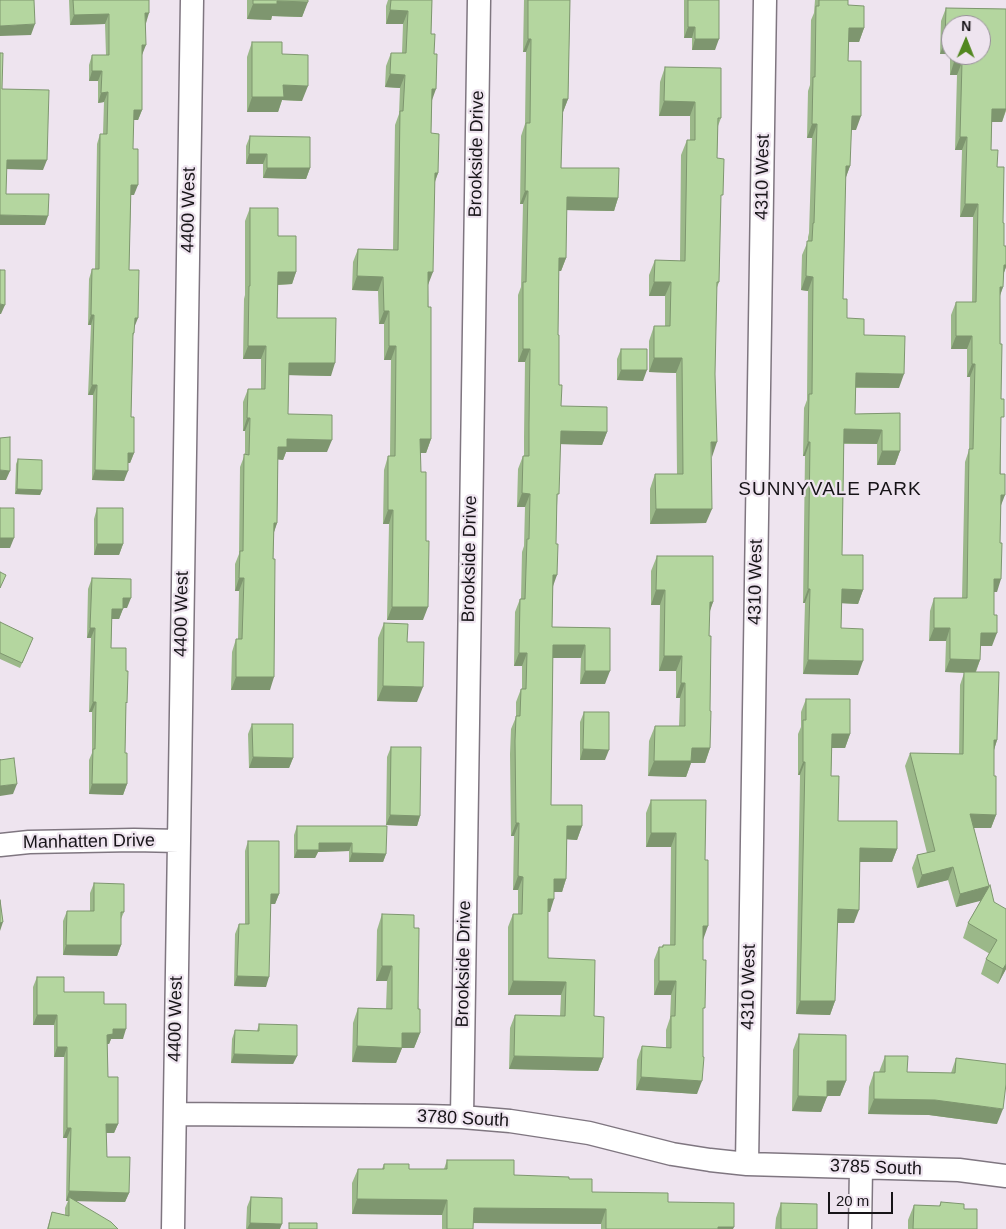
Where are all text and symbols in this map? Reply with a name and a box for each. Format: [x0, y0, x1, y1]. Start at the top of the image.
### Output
north arrow [941, 15, 991, 65]
text: N [961, 18, 971, 34]
street label: Brookside Drive [465, 90, 489, 218]
street label: 4310 West [751, 134, 775, 220]
street label: 4400 West [177, 167, 201, 253]
district label: SUNNYVALE PARK [737, 479, 923, 501]
street label: Brookside Drive [458, 495, 482, 623]
street label: 4310 West [744, 539, 768, 625]
street label: 4400 West [170, 571, 194, 657]
street label: Manhatten Drive [23, 830, 155, 854]
street label: Brookside Drive [452, 900, 476, 1028]
street label: 4310 West [737, 944, 761, 1030]
street label: 4400 West [164, 976, 188, 1062]
street label: 3780 South [416, 1106, 510, 1132]
street label: 3785 South [830, 1156, 922, 1180]
scale bar [831, 1182, 896, 1214]
text: 20 m [836, 1192, 869, 1209]

